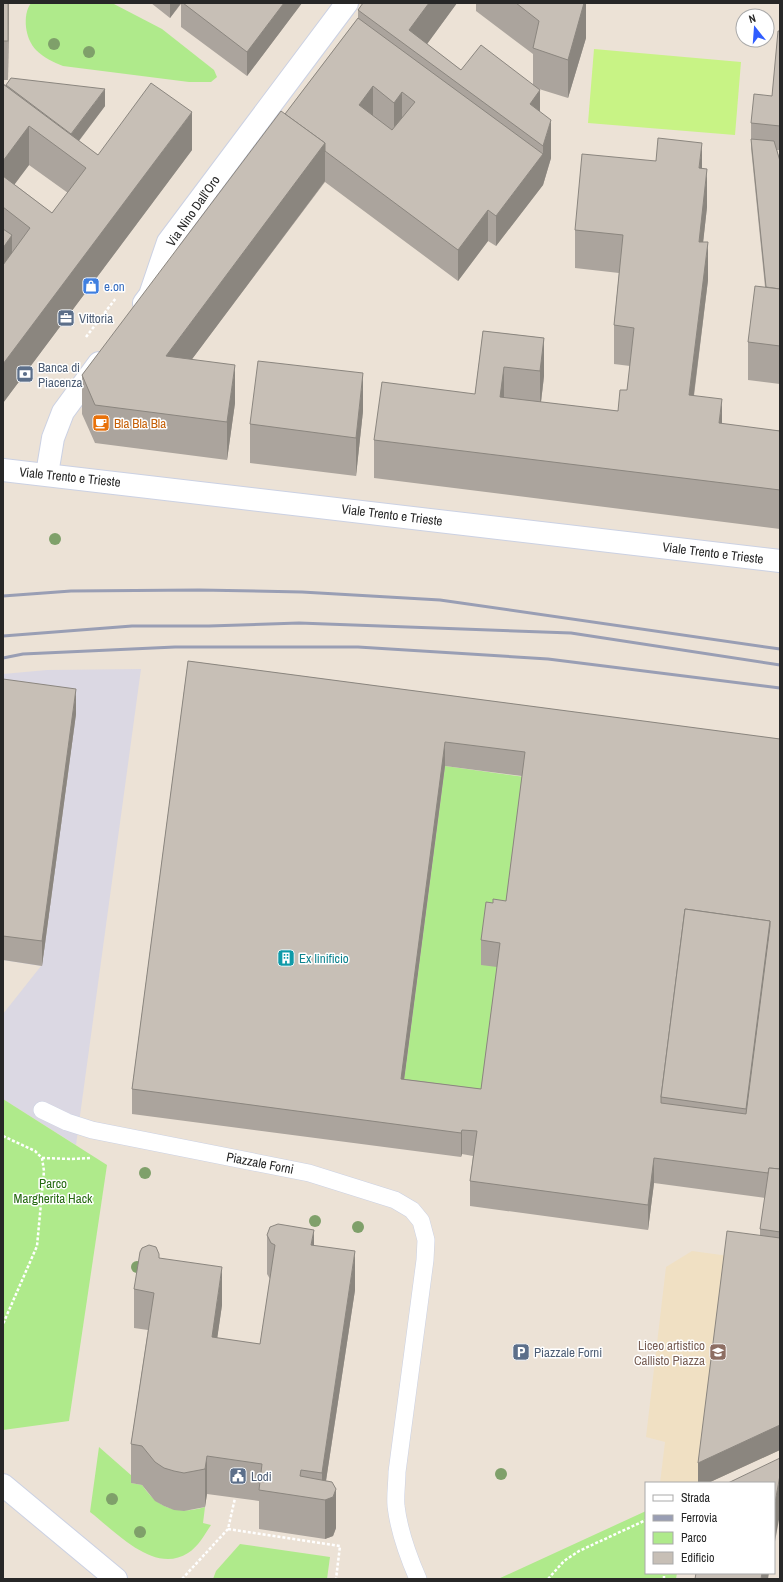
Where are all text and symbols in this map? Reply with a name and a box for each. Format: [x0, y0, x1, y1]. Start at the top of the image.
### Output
north arrow [735, 8, 775, 48]
text: N [747, 11, 757, 26]
street label: Via Nino Dall’Oro [162, 172, 224, 250]
shop icon: e.on [81, 276, 101, 296]
place label: e.on [104, 278, 125, 295]
office icon: Vittoria [56, 308, 76, 328]
place label: Vittoria [79, 310, 113, 327]
place label: Banca di Piacenza [38, 359, 83, 391]
bank icon: Banca di Piacenza [15, 364, 35, 384]
cafe icon: Bla Bla Bla [91, 413, 111, 433]
place label: Bla Bla Bla [114, 415, 166, 432]
street label: Viale Trento e Trieste [18, 463, 122, 491]
street label: Viale Trento e Trieste [340, 500, 444, 530]
street label: Viale Trento e Trieste [661, 538, 765, 568]
building icon: Ex linificio [276, 948, 296, 968]
place label: Ex linificio [299, 950, 349, 967]
street label: Piazzale Forni [225, 1148, 295, 1178]
park label: Parco Margherita Hack [14, 1175, 93, 1207]
place label: Liceo artistico Callisto Piazza [634, 1337, 705, 1369]
parking icon: Piazzale Forni [511, 1342, 531, 1362]
school or university icon: Liceo artistico Callisto Piazza [708, 1342, 728, 1362]
place label: Piazzale Forni [534, 1344, 602, 1361]
public building icon: Lodi [228, 1466, 248, 1486]
place label: Lodi [251, 1468, 272, 1485]
legend [645, 1482, 775, 1574]
text: Strada [681, 1490, 711, 1506]
text: Ferrovia [681, 1510, 718, 1526]
text: Parco [681, 1530, 707, 1546]
text: Edificio [681, 1550, 714, 1566]

